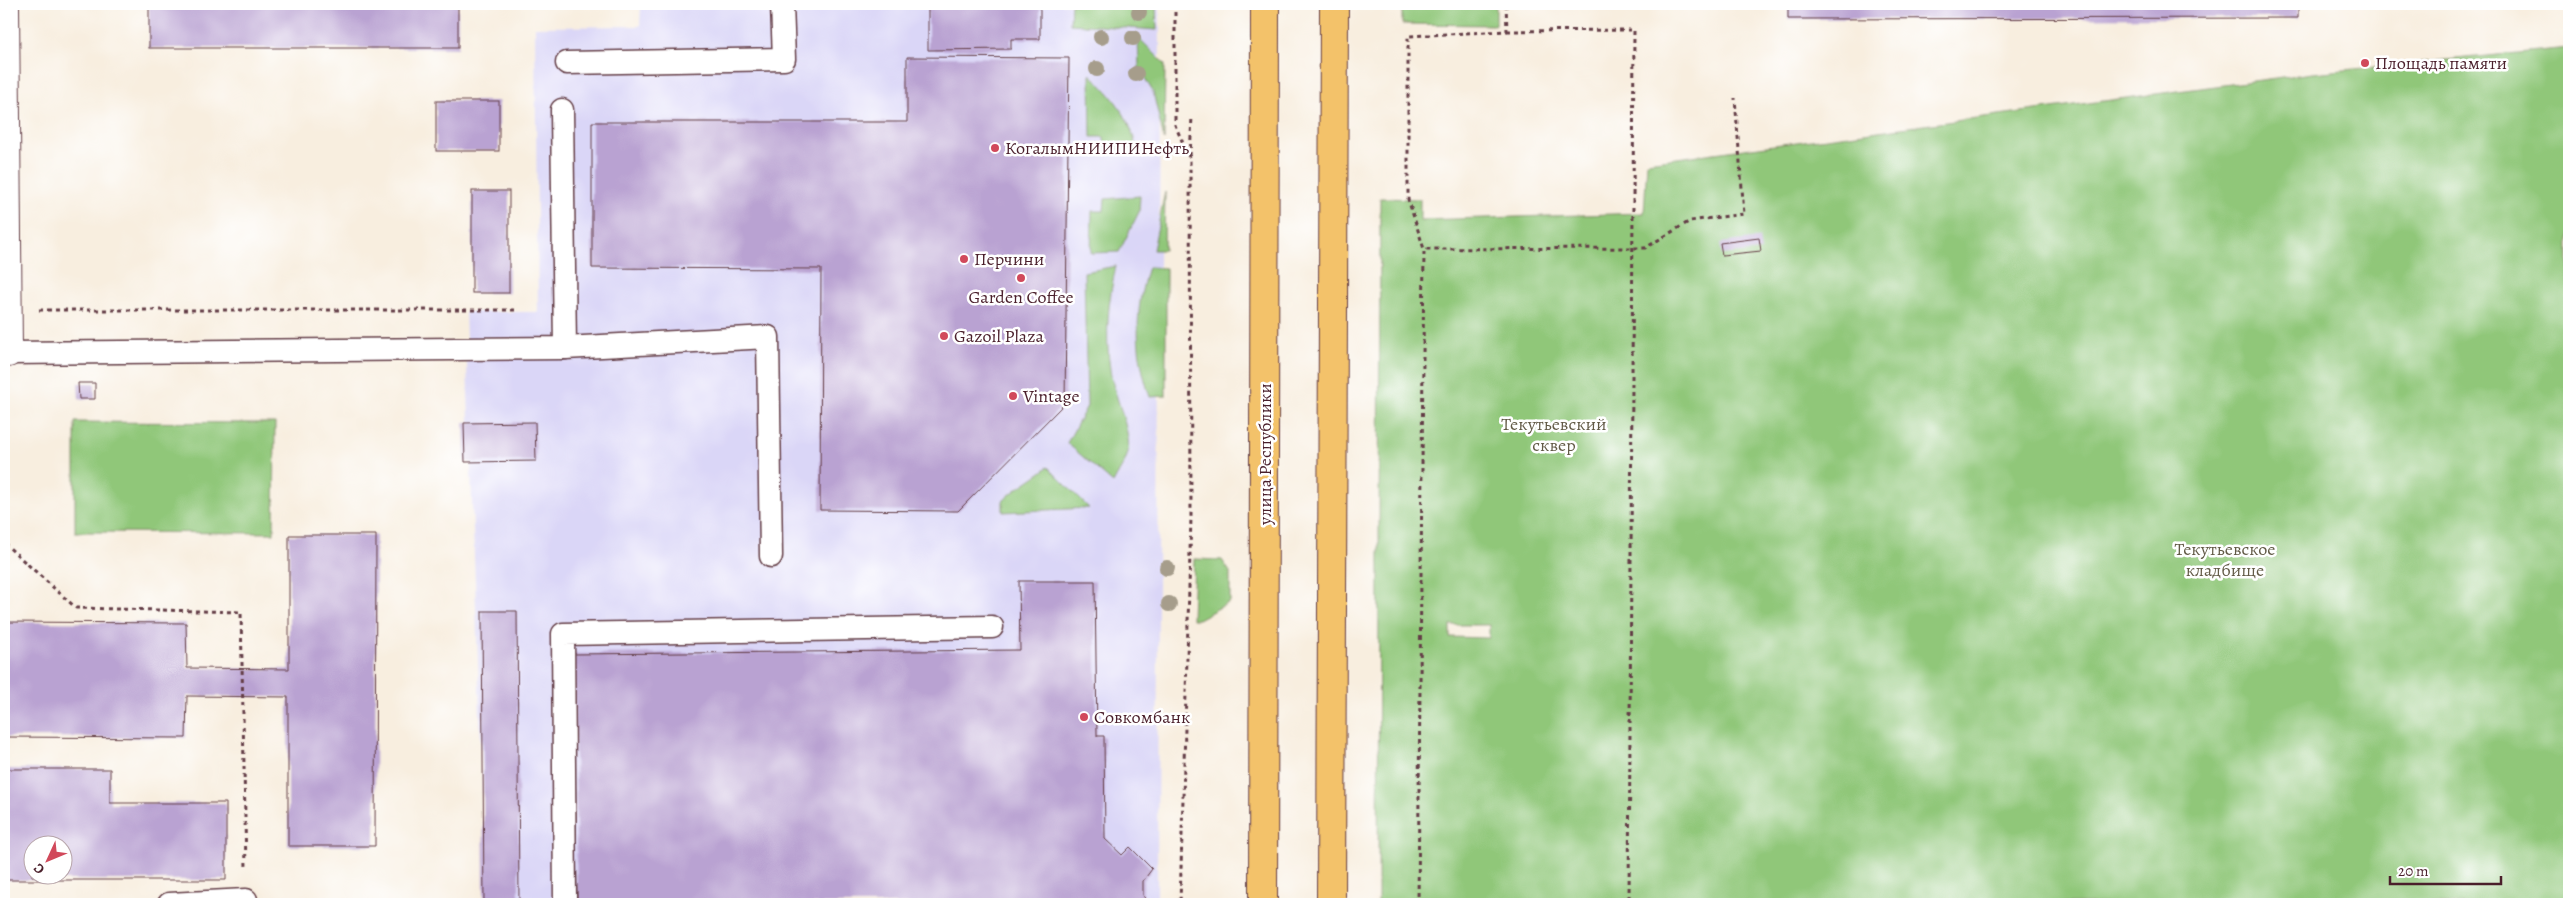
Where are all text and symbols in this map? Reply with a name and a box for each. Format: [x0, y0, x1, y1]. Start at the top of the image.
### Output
place label: Площадь памяти [2375, 51, 2507, 75]
marker: Площадь памяти [2359, 57, 2371, 69]
place label: КогалымНИИПИНефть [1005, 136, 1189, 160]
marker: КогалымНИИПИНефть [989, 142, 1001, 154]
place label: Перчини [974, 247, 1044, 271]
marker: Перчини [958, 253, 970, 265]
marker: Garden Coffee [1015, 272, 1027, 284]
place label: Garden Coffee [968, 285, 1074, 309]
place label: Gazoil Plaza [954, 324, 1044, 348]
marker: Gazoil Plaza [938, 330, 950, 342]
street label: улица Республики [1253, 383, 1277, 526]
place label: Vintage [1022, 384, 1080, 408]
marker: Vintage [1007, 390, 1019, 402]
park label: Текутьевский сквер [1501, 412, 1607, 457]
park label: Текутьевское кладбище [2174, 537, 2276, 582]
place label: Совкомбанк [1094, 705, 1190, 729]
marker: Совкомбанк [1078, 711, 1090, 723]
north arrow [22, 836, 72, 886]
scale bar [2390, 853, 2502, 885]
text: С [29, 859, 49, 878]
text: 20 m [2398, 861, 2429, 881]

